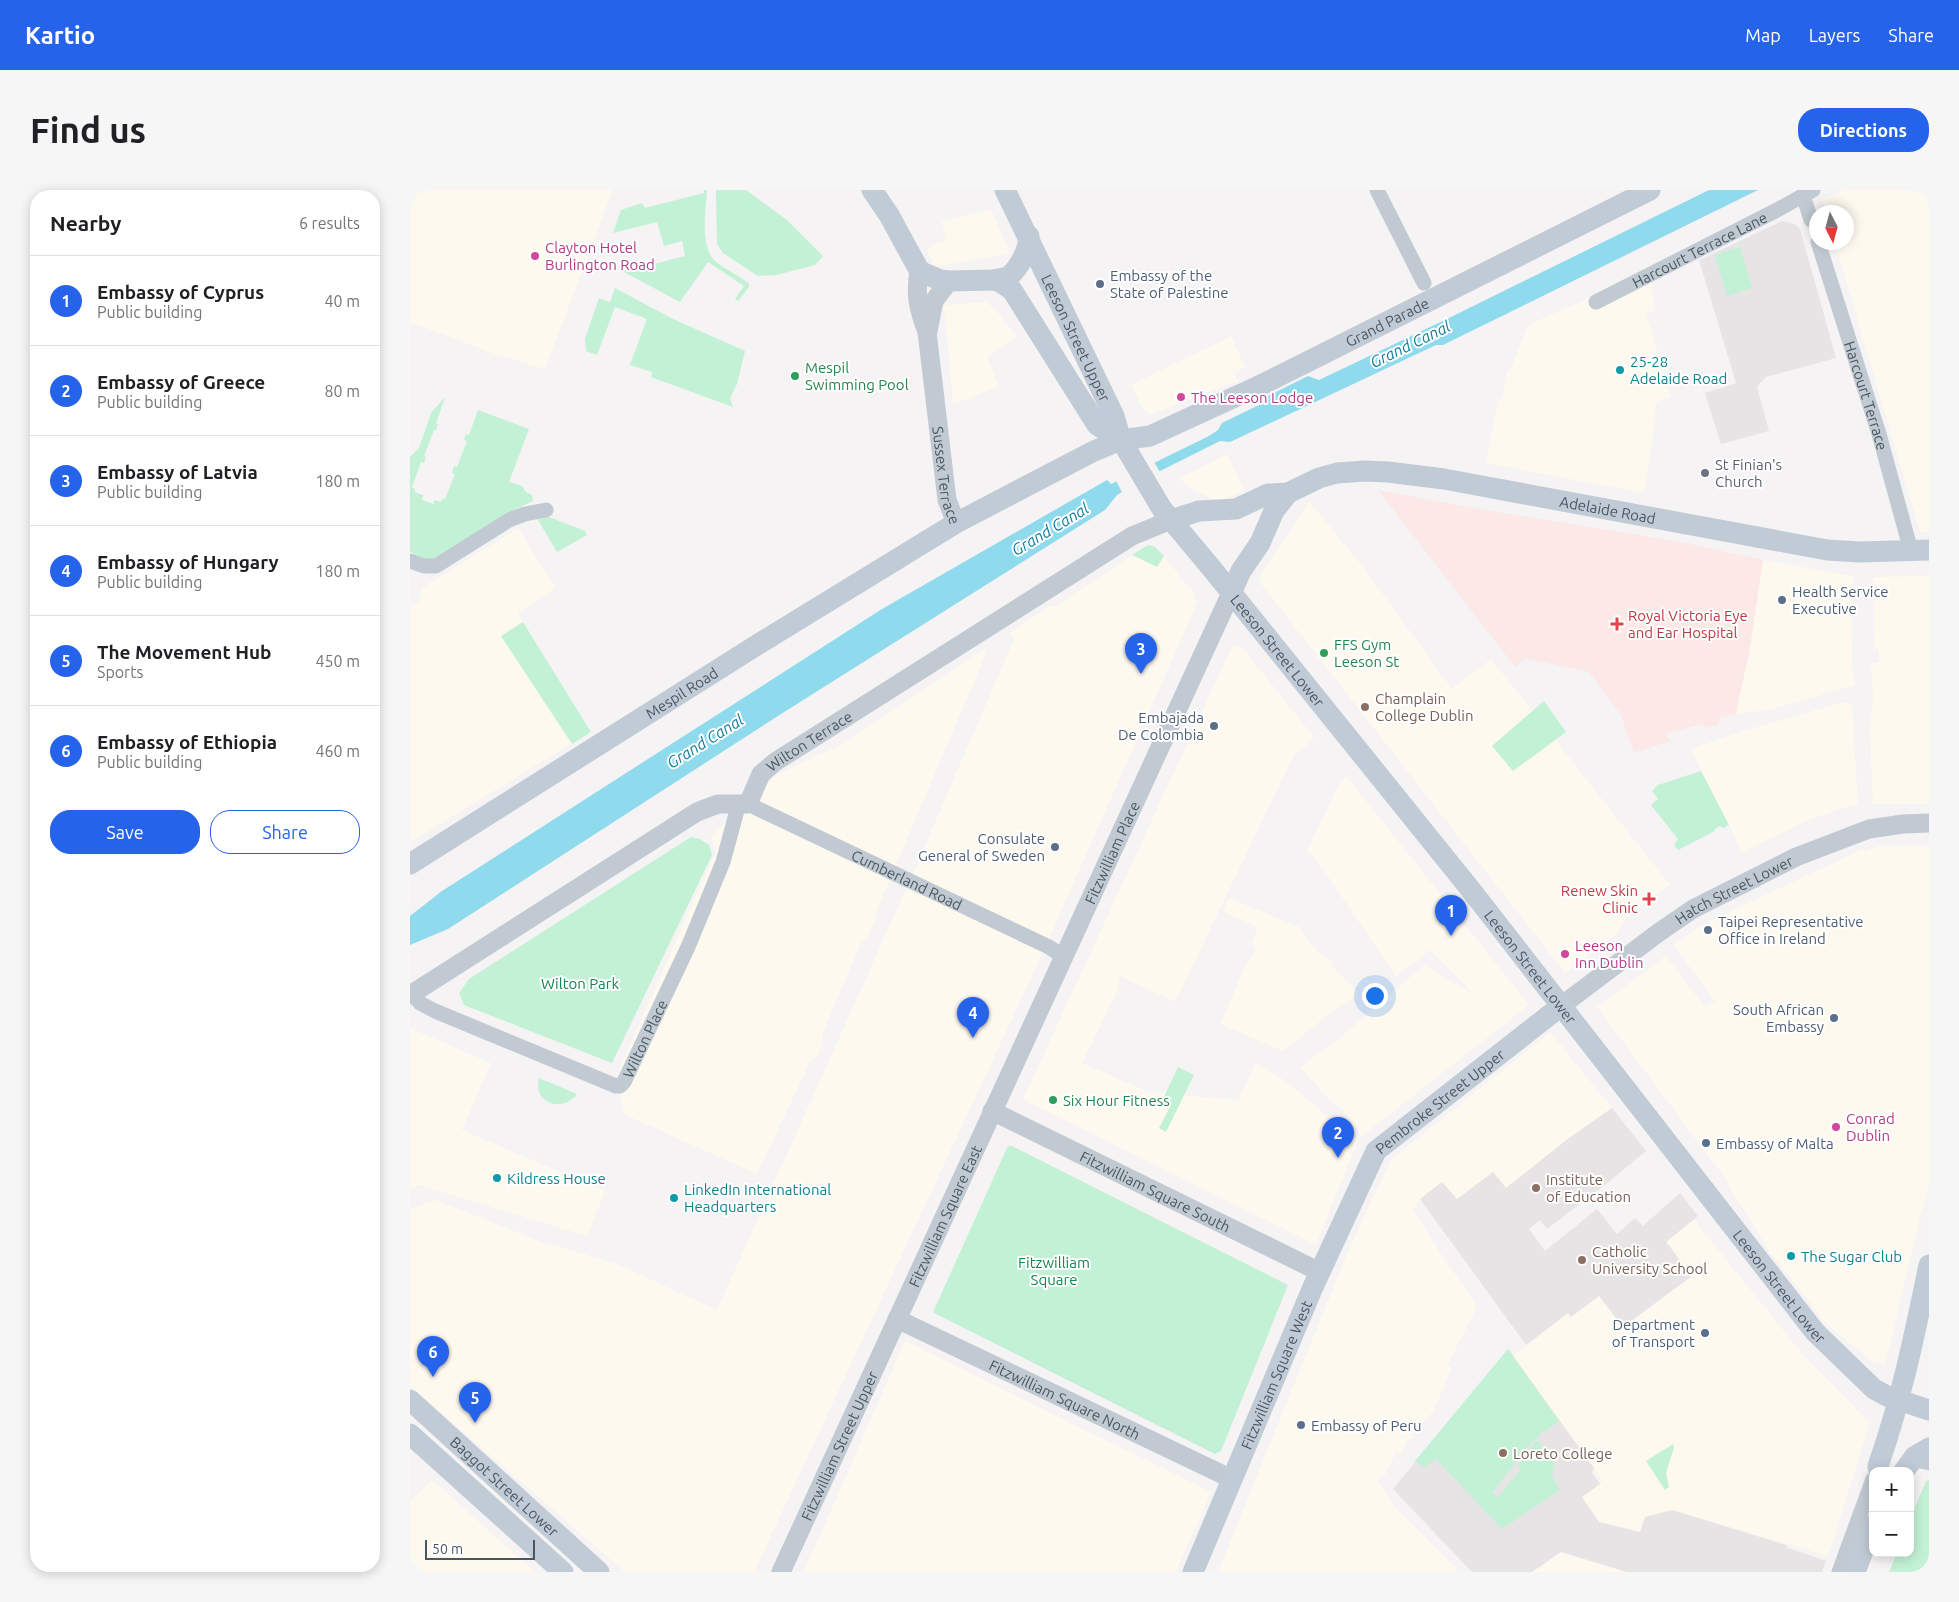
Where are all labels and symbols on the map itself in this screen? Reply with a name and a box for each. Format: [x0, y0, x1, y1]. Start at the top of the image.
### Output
north arrow [1809, 205, 1854, 250]
street label: Harcourt Terrace Lane [1629, 208, 1770, 291]
place label: Clayton Hotel Burlington Road [545, 239, 655, 273]
marker: Clayton Hotel Burlington Road [529, 250, 541, 262]
place label: Embassy of the State of Palestine [1110, 267, 1229, 301]
street label: Leeson Street Upper [1038, 272, 1114, 404]
marker: Embassy of the State of Palestine [1094, 278, 1106, 290]
street label: Grand Parade [1343, 294, 1432, 350]
water label: Grand Canal [1367, 317, 1453, 371]
street label: Harcourt Terrace [1841, 339, 1891, 452]
place label: 25-28 Adelaide Road [1630, 353, 1727, 387]
place label: Mespil Swimming Pool [805, 359, 909, 393]
marker: 25-28 Adelaide Road [1614, 364, 1626, 376]
marker: Mespil Swimming Pool [789, 370, 801, 382]
place label: The Leeson Lodge [1191, 389, 1313, 406]
marker: The Leeson Lodge [1175, 391, 1187, 403]
street label: Sussex Terrace [930, 425, 964, 526]
place label: St Finian's Church [1715, 456, 1782, 490]
marker: St Finian's Church [1699, 467, 1711, 479]
street label: Adelaide Road [1558, 492, 1657, 527]
water label: Grand Canal [1008, 499, 1092, 559]
place label: Health Service Executive [1792, 583, 1889, 617]
street label: Leeson Street Lower [1228, 591, 1328, 710]
marker: Health Service Executive [1776, 594, 1788, 606]
place label: Royal Victoria Eye and Ear Hospital [1628, 607, 1748, 641]
marker: Royal Victoria Eye and Ear Hospital [1610, 617, 1624, 631]
pin: 3 [1125, 633, 1157, 674]
place label: FFS Gym Leeson St [1334, 636, 1399, 670]
marker: FFS Gym Leeson St [1318, 647, 1330, 659]
street label: Mespil Road [642, 664, 721, 722]
place label: Champlain College Dublin [1375, 690, 1474, 724]
marker: Champlain College Dublin [1359, 701, 1371, 713]
street label: Wilton Terrace [762, 707, 855, 775]
place label: Embajada De Colombia [1118, 709, 1204, 743]
water label: Grand Canal [663, 710, 747, 772]
marker: Embajada De Colombia [1208, 720, 1220, 732]
street label: Fitzwilliam Place [1081, 798, 1143, 906]
place label: Consulate General of Sweden [918, 830, 1045, 864]
marker: Consulate General of Sweden [1049, 841, 1061, 853]
street label: Cumberland Road [849, 846, 965, 913]
street label: Hatch Street Lower [1672, 852, 1796, 927]
place label: Renew Skin Clinic [1561, 882, 1638, 916]
marker: Renew Skin Clinic [1642, 892, 1656, 906]
pin: 1 [1435, 895, 1467, 936]
street label: Leeson Street Lower [1481, 907, 1580, 1027]
place label: Taipei Representative Office in Ireland [1718, 913, 1864, 947]
marker: Taipei Representative Office in Ireland [1702, 924, 1714, 936]
place label: Leeson Inn Dublin [1575, 937, 1643, 971]
marker: Leeson Inn Dublin [1559, 948, 1571, 960]
park label: Wilton Park [541, 975, 620, 992]
your location [1362, 983, 1388, 1009]
street label: Wilton Place [619, 997, 670, 1080]
pin: 4 [957, 997, 989, 1038]
place label: South African Embassy [1733, 1001, 1824, 1035]
marker: South African Embassy [1828, 1012, 1840, 1024]
street label: Pembroke Street Upper [1372, 1045, 1508, 1157]
place label: Six Hour Fitness [1063, 1092, 1170, 1109]
marker: Six Hour Fitness [1047, 1094, 1059, 1106]
place label: Conrad Dublin [1846, 1110, 1895, 1144]
pin: 2 [1322, 1117, 1354, 1158]
marker: Conrad Dublin [1830, 1121, 1842, 1133]
place label: Embassy of Malta [1716, 1135, 1834, 1152]
marker: Embassy of Malta [1700, 1137, 1712, 1149]
street label: Fitzwilliam Square East [905, 1142, 985, 1289]
street label: Fitzwilliam Square South [1077, 1147, 1233, 1235]
place label: Kildress House [507, 1170, 606, 1187]
place label: Institute of Education [1546, 1171, 1631, 1205]
marker: Kildress House [491, 1172, 503, 1184]
place label: LinkedIn International Headquarters [684, 1181, 831, 1215]
marker: Institute of Education [1530, 1182, 1542, 1194]
marker: LinkedIn International Headquarters [668, 1192, 680, 1204]
street label: Leeson Street Lower [1730, 1226, 1829, 1346]
place label: Catholic University School [1592, 1243, 1707, 1277]
place label: The Sugar Club [1801, 1248, 1902, 1265]
marker: The Sugar Club [1785, 1250, 1797, 1262]
park label: Fitzwilliam Square [1018, 1254, 1090, 1288]
marker: Catholic University School [1576, 1254, 1588, 1266]
street label: Fitzwilliam Square West [1237, 1298, 1315, 1452]
place label: Department of Transport [1612, 1316, 1695, 1350]
marker: Department of Transport [1699, 1327, 1711, 1339]
pin: 6 [417, 1336, 449, 1377]
street label: Fitzwilliam Square North [987, 1356, 1143, 1442]
street label: Fitzwilliam Street Upper [797, 1368, 881, 1523]
pin: 5 [459, 1382, 491, 1423]
place label: Embassy of Peru [1311, 1417, 1422, 1434]
marker: Embassy of Peru [1295, 1419, 1307, 1431]
street label: Baggot Street Lower [447, 1433, 562, 1540]
place label: Loreto College [1513, 1445, 1612, 1462]
marker: Loreto College [1497, 1447, 1509, 1459]
scale bar [425, 1537, 535, 1560]

